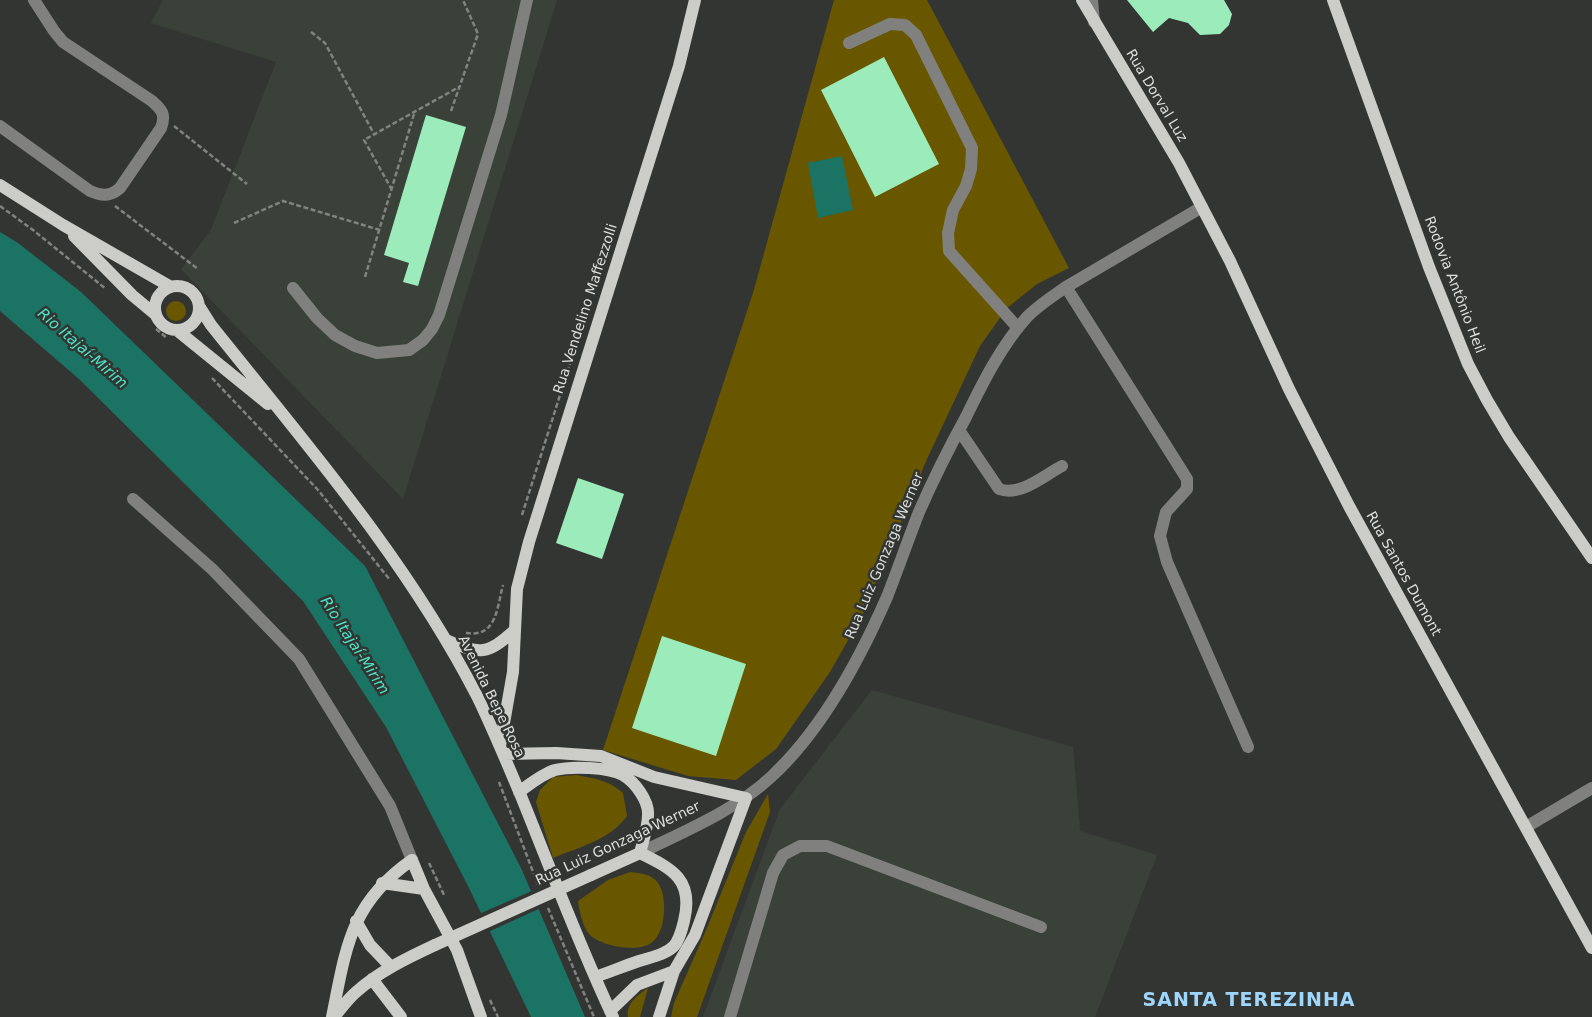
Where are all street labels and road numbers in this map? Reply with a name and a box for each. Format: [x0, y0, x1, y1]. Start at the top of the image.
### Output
street label: Rua Dorval Luz [1122, 47, 1190, 145]
street label: Rodovia Antônio Heil [1420, 214, 1488, 356]
street label: Rua Vendelino Maffezzolli [551, 222, 621, 396]
street label: Rua Luiz Gonzaga Werner [842, 470, 928, 642]
street label: Rua Santos Dumont [1362, 509, 1444, 639]
street label: Avenida Bepe Rosa [454, 633, 528, 761]
street label: Rua Luiz Gonzaga Werner [533, 798, 703, 890]

